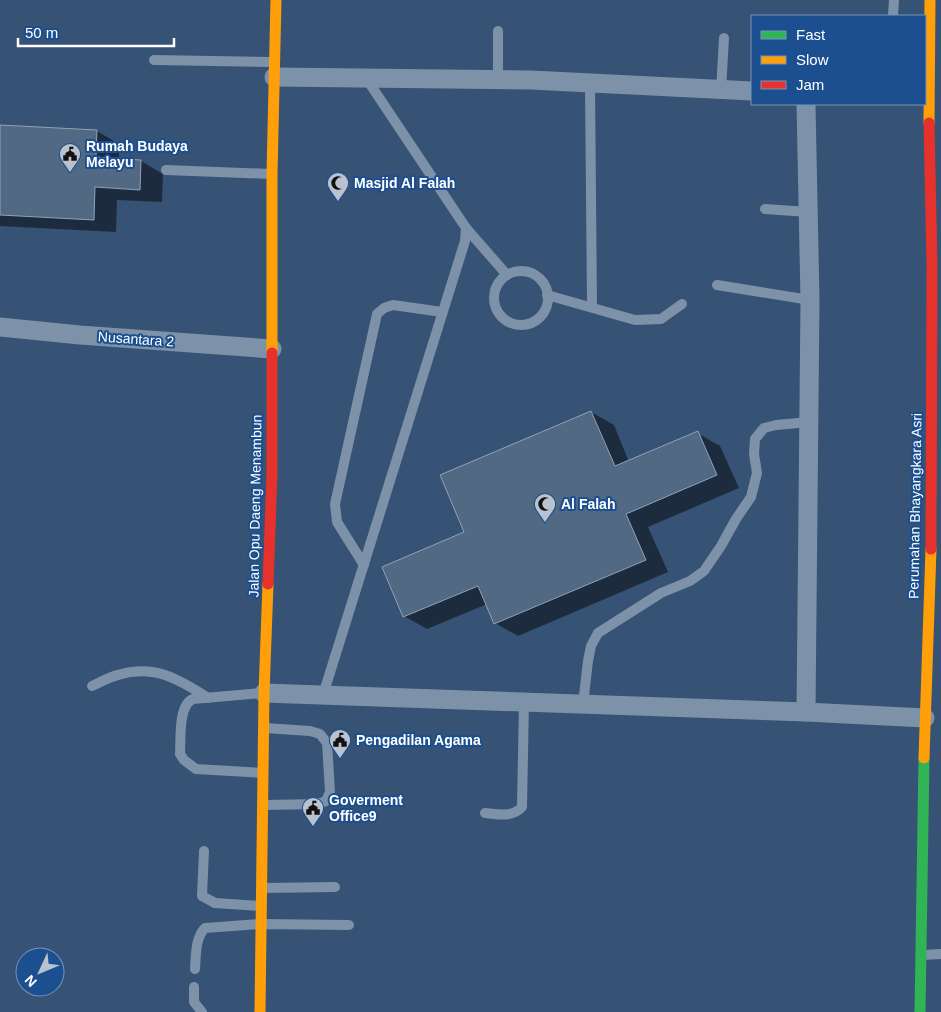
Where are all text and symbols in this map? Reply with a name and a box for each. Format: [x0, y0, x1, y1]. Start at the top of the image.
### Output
scale bar [18, 15, 174, 47]
legend [751, 15, 926, 105]
text: 50 m [25, 24, 58, 41]
text: Fast [796, 26, 826, 43]
text: Slow [796, 51, 829, 68]
text: Jam [796, 76, 824, 93]
place label: Rumah Budaya Melayu [86, 138, 188, 170]
public building icon: Rumah Budaya Melayu [58, 142, 82, 173]
mosque icon: Masjid Al Falah [326, 171, 350, 202]
place label: Masjid Al Falah [354, 175, 455, 191]
street label: Nusantara 2 [97, 328, 175, 350]
street label: Perumahan Bhayangkara Asri [905, 413, 925, 599]
street label: Jalan Opu Daeng Menambun [245, 414, 265, 598]
mosque icon: Al Falah [533, 492, 557, 523]
place label: Al Falah [561, 496, 615, 512]
public building icon: Pengadilan Agama [328, 728, 352, 759]
place label: Pengadilan Agama [356, 732, 481, 748]
place label: Goverment Office9 [329, 792, 403, 824]
public building icon: Goverment Office9 [301, 796, 325, 827]
north arrow [15, 947, 65, 997]
text: N [21, 972, 40, 990]

